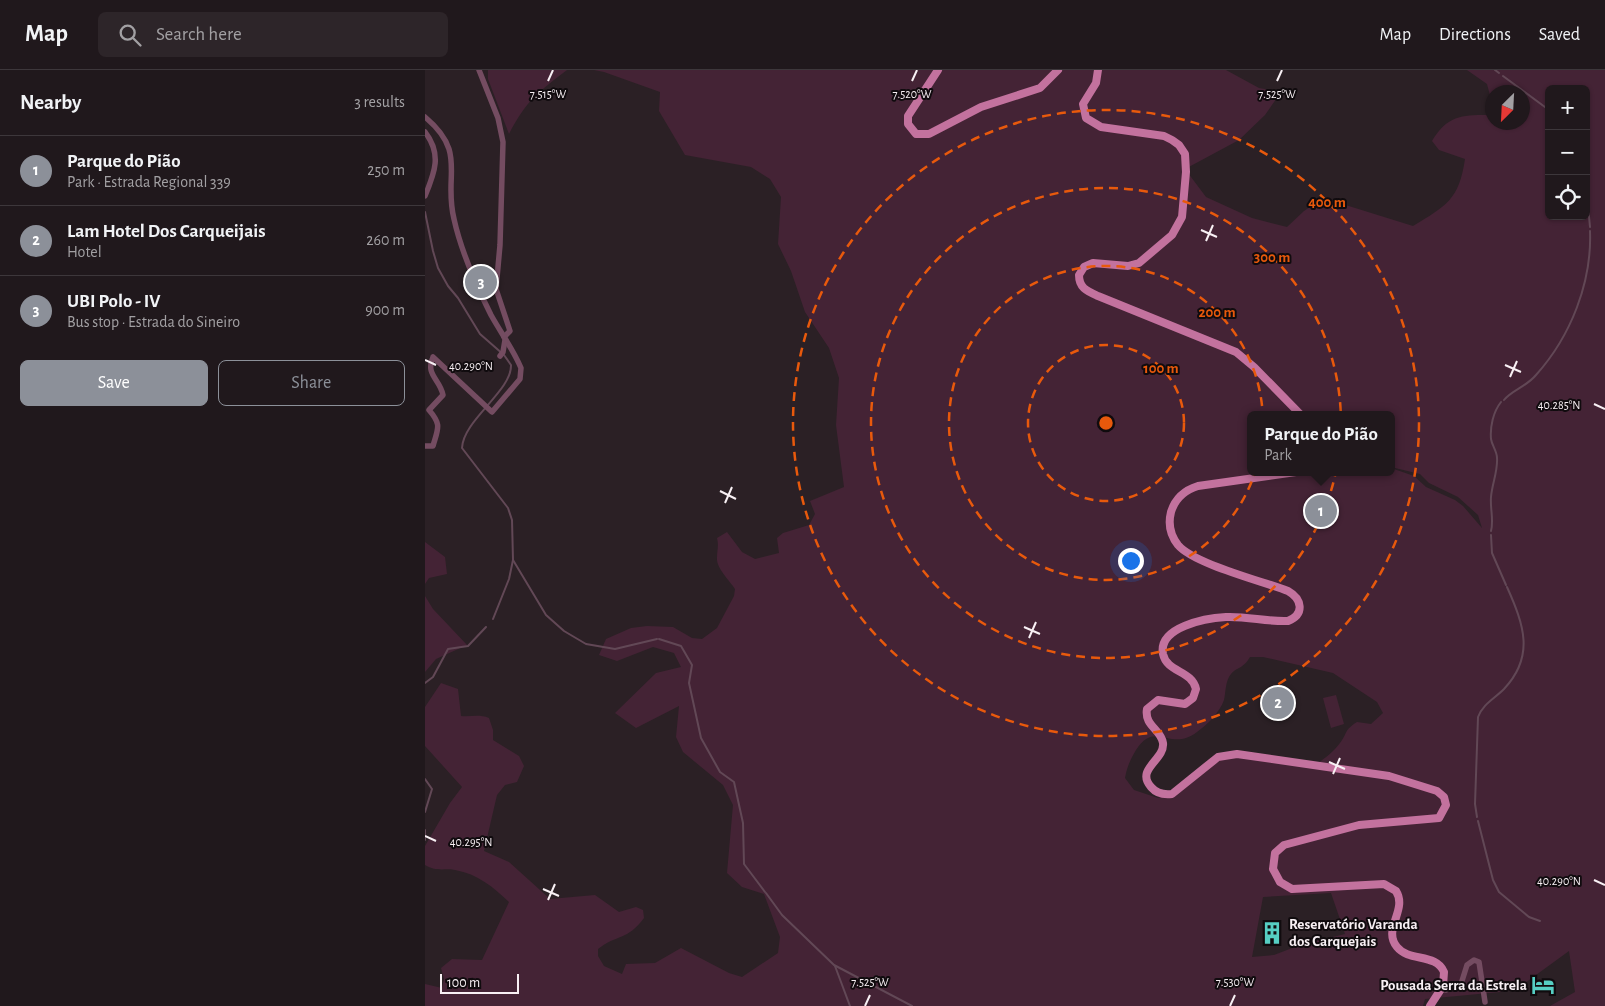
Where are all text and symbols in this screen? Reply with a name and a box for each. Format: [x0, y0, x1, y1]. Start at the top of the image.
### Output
search box [98, 12, 448, 57]
icon: search [116, 21, 144, 49]
text: Map [25, 22, 68, 46]
text: Search here [156, 25, 242, 44]
text: Map [1380, 26, 1411, 44]
text: Directions [1439, 26, 1511, 44]
text: Saved [1539, 26, 1580, 44]
north arrow [1485, 85, 1530, 130]
map controls [1545, 85, 1590, 220]
button: + [1545, 85, 1590, 130]
text: 7.515°W [530, 88, 566, 100]
text: 7.520°W [893, 88, 932, 100]
text: 7.525°W [1258, 88, 1296, 100]
text: Nearby [20, 92, 81, 113]
text: 3 results [354, 94, 405, 110]
button: − [1545, 130, 1590, 175]
text: Parque do Pião [67, 152, 181, 171]
text: 1 [33, 162, 39, 178]
text: 250 m [367, 162, 405, 178]
text: Park · Estrada Regional 339 [67, 174, 231, 190]
button: locate [1545, 175, 1590, 220]
text: 400 m [1308, 195, 1346, 210]
text: Lam Hotel Dos Carqueijais [67, 222, 266, 241]
text: 2 [32, 232, 40, 248]
text: 260 m [366, 232, 405, 248]
text: Hotel [67, 244, 102, 260]
text: 300 m [1254, 250, 1290, 265]
pin: 3 [465, 263, 497, 301]
text: UBI Polo - IV [67, 292, 160, 311]
text: 3 [33, 302, 39, 318]
text: 900 m [365, 302, 405, 318]
text: 200 m [1198, 305, 1236, 320]
text: Bus stop · Estrada do Sineiro [67, 314, 240, 330]
button: Save [20, 360, 208, 406]
button: Share [218, 360, 405, 406]
text: 40.290°N [449, 360, 493, 372]
text: 100 m [1143, 361, 1179, 376]
text: 40.285°N [1538, 399, 1580, 411]
popup [1247, 411, 1395, 476]
centre of rings [1097, 414, 1115, 432]
text: Parque do Pião [1264, 425, 1378, 444]
text: Park [1264, 447, 1292, 463]
pin: 1 [1305, 492, 1337, 530]
your location [1118, 548, 1144, 574]
pin: 2 [1262, 684, 1294, 722]
text: 40.295°N [450, 836, 492, 848]
text: 40.290°N [1537, 875, 1581, 887]
place label: Reservatório Varanda dos Carquejais [1289, 917, 1418, 949]
building icon: Reservatório Varanda dos Carquejais [1259, 920, 1285, 946]
scale bar [440, 971, 519, 994]
hotel icon: Pousada Serra da Estrela [1530, 972, 1556, 998]
text: 100 m [447, 976, 480, 990]
text: 7.525°W [851, 976, 889, 988]
text: 7.530°W [1216, 976, 1255, 988]
place label: Pousada Serra da Estrela [1380, 978, 1527, 993]

